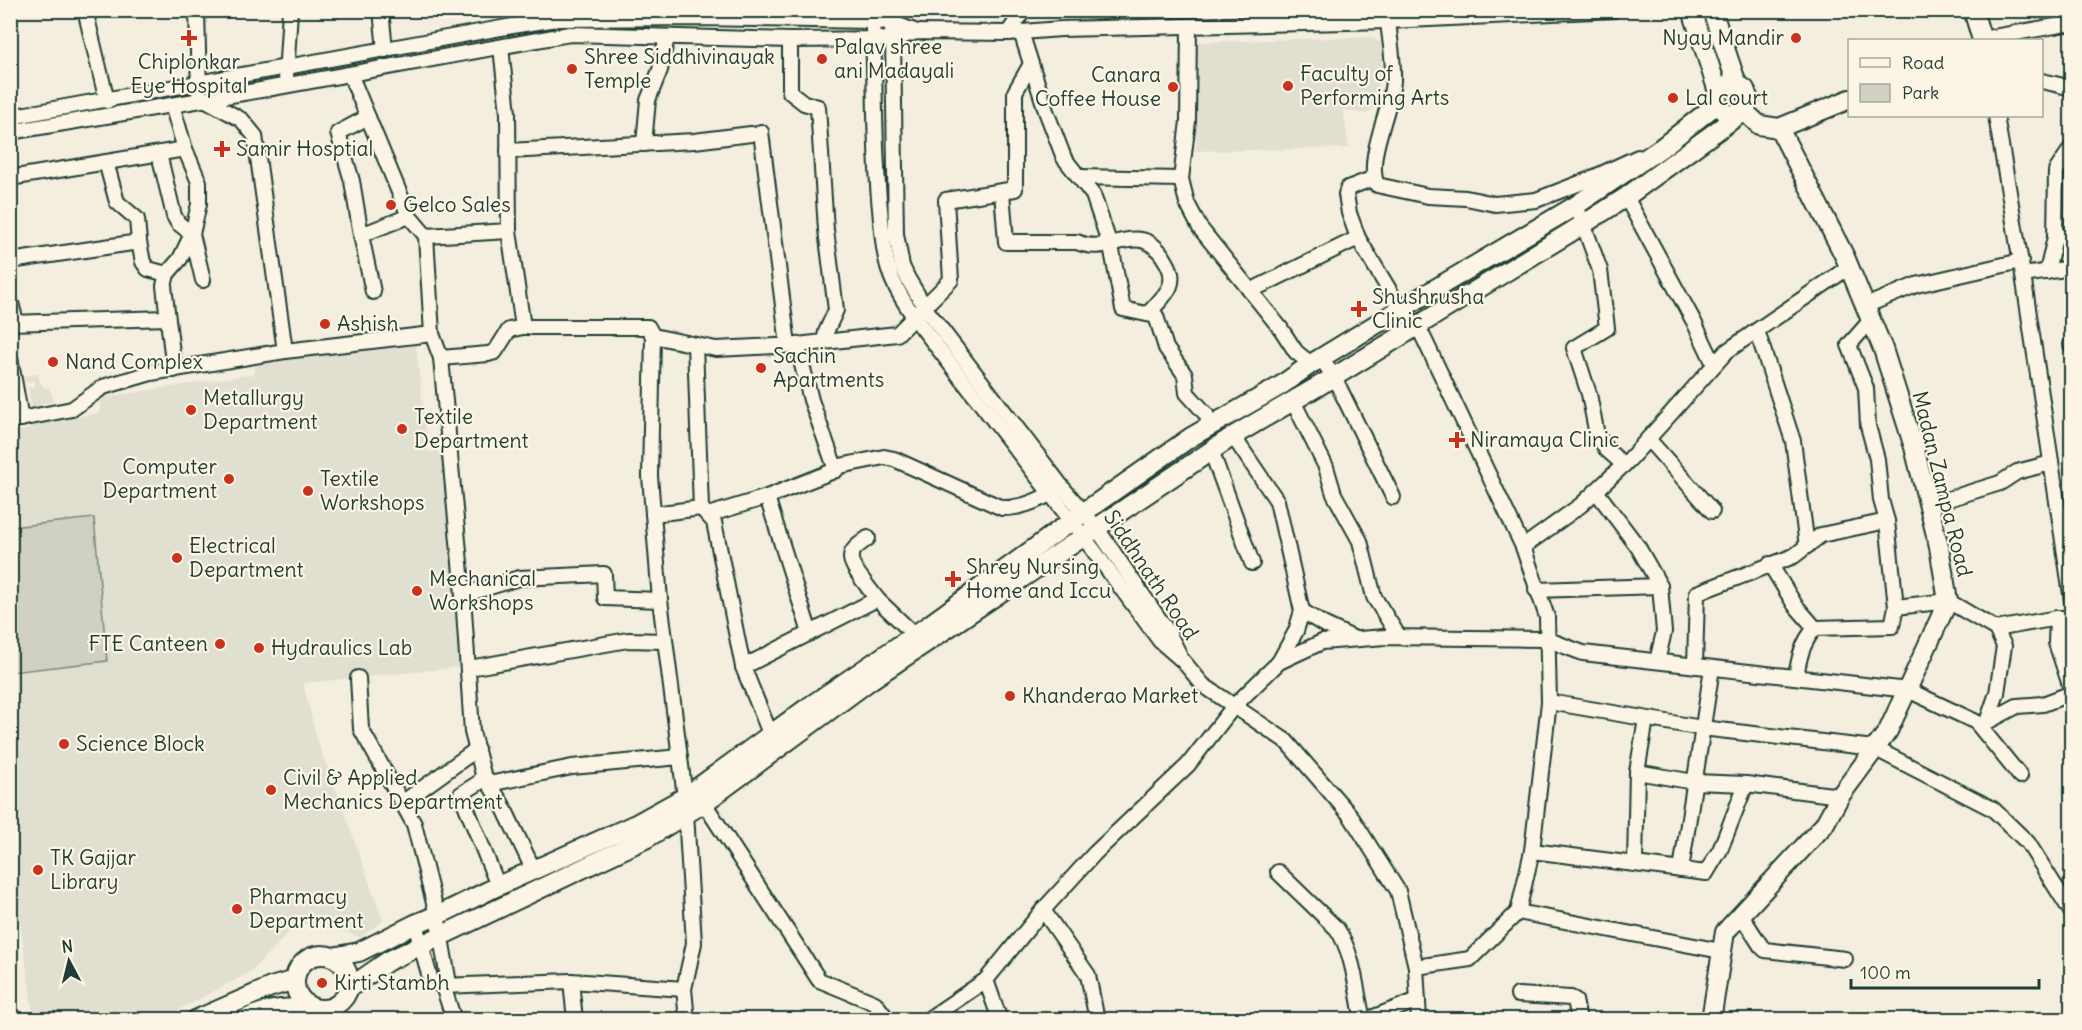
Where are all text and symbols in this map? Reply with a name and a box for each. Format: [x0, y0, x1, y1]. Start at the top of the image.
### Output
place label: Nyay Mandir [1662, 24, 1784, 51]
marker: Chiplonkar Eye Hospital [180, 29, 198, 47]
marker: Nyay Mandir [1789, 31, 1803, 45]
place label: Palav shree ani Madayali [834, 33, 954, 84]
legend [1848, 39, 2043, 117]
place label: Shree Siddhivinayak Temple [584, 43, 775, 94]
place label: Chiplonkar Eye Hospital [130, 48, 248, 99]
text: Road [1902, 51, 1945, 74]
marker: Palav shree ani Madayali [815, 52, 829, 66]
place label: Faculty of Performing Arts [1300, 60, 1449, 111]
place label: Canara Coffee House [1035, 61, 1161, 112]
marker: Shree Siddhivinayak Temple [565, 62, 579, 76]
marker: Faculty of Performing Arts [1281, 79, 1295, 93]
marker: Canara Coffee House [1166, 80, 1180, 94]
text: Park [1902, 81, 1939, 104]
place label: Lal court [1685, 84, 1768, 111]
marker: Lal court [1666, 91, 1680, 105]
place label: Samir Hosptial [236, 135, 373, 162]
marker: Samir Hosptial [213, 140, 231, 158]
place label: Gelco Sales [403, 191, 511, 218]
marker: Gelco Sales [384, 198, 398, 212]
place label: Shushrusha Clinic [1372, 283, 1484, 334]
marker: Shushrusha Clinic [1350, 300, 1368, 318]
place label: Ashish [337, 310, 399, 337]
marker: Ashish [318, 317, 332, 331]
place label: Sachin Apartments [773, 342, 884, 393]
place label: Nand Complex [65, 348, 203, 375]
marker: Nand Complex [46, 355, 60, 369]
marker: Sachin Apartments [754, 361, 768, 375]
place label: Metallurgy Department [203, 384, 318, 435]
street label: Madan Zampa Road [1906, 388, 1979, 580]
marker: Metallurgy Department [184, 403, 198, 417]
place label: Textile Department [414, 403, 529, 454]
marker: Textile Department [395, 422, 409, 436]
place label: Niramaya Clinic [1470, 426, 1619, 453]
marker: Niramaya Clinic [1448, 431, 1466, 449]
place label: Computer Department [102, 453, 217, 504]
place label: Textile Workshops [320, 465, 424, 516]
marker: Computer Department [222, 472, 236, 486]
marker: Textile Workshops [301, 484, 315, 498]
street label: Siddhnath Road [1098, 505, 1205, 645]
place label: Electrical Department [189, 532, 304, 583]
marker: Electrical Department [170, 551, 184, 565]
place label: Shrey Nursing Home and Iccu [966, 553, 1111, 604]
place label: Mechanical Workshops [429, 565, 536, 616]
marker: Shrey Nursing Home and Iccu [944, 570, 962, 588]
marker: Mechanical Workshops [410, 584, 424, 598]
place label: FTE Canteen [89, 630, 208, 657]
place label: Hydraulics Lab [271, 634, 412, 661]
marker: FTE Canteen [213, 637, 227, 651]
marker: Hydraulics Lab [252, 641, 266, 655]
place label: Khanderao Market [1022, 682, 1198, 709]
marker: Khanderao Market [1003, 689, 1017, 703]
place label: Science Block [76, 730, 205, 757]
marker: Science Block [57, 737, 71, 751]
place label: Civil & Applied Mechanics Department [283, 764, 503, 815]
marker: Civil & Applied Mechanics Department [264, 783, 278, 797]
place label: TK Gajjar Library [50, 844, 136, 895]
marker: TK Gajjar Library [31, 863, 45, 877]
place label: Pharmacy Department [249, 883, 364, 934]
marker: Pharmacy Department [230, 902, 244, 916]
north arrow [39, 931, 99, 991]
text: N [60, 936, 74, 957]
scale bar [1851, 952, 2038, 990]
text: 100 m [1860, 961, 1911, 984]
place label: Kirti Stambh [334, 969, 450, 996]
marker: Kirti Stambh [315, 976, 329, 990]

